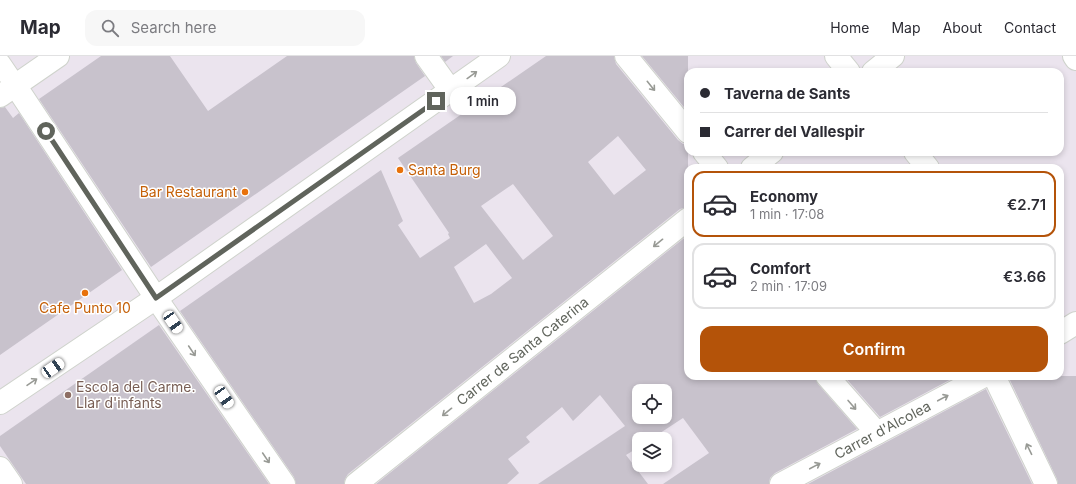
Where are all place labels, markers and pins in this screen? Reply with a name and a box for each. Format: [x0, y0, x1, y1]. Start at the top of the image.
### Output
place label: Santa Burg [408, 161, 481, 178]
marker: Santa Burg [395, 165, 405, 175]
place label: Bar Restaurant [140, 183, 237, 200]
marker: Bar Restaurant [240, 187, 250, 197]
marker: Cafe Punto 10 [80, 288, 90, 298]
place label: Cafe Punto 10 [39, 299, 131, 316]
place label: Escola del Carme. Llar d'infants [76, 378, 196, 411]
marker: Escola del Carme. Llar d'infants [63, 390, 73, 400]

